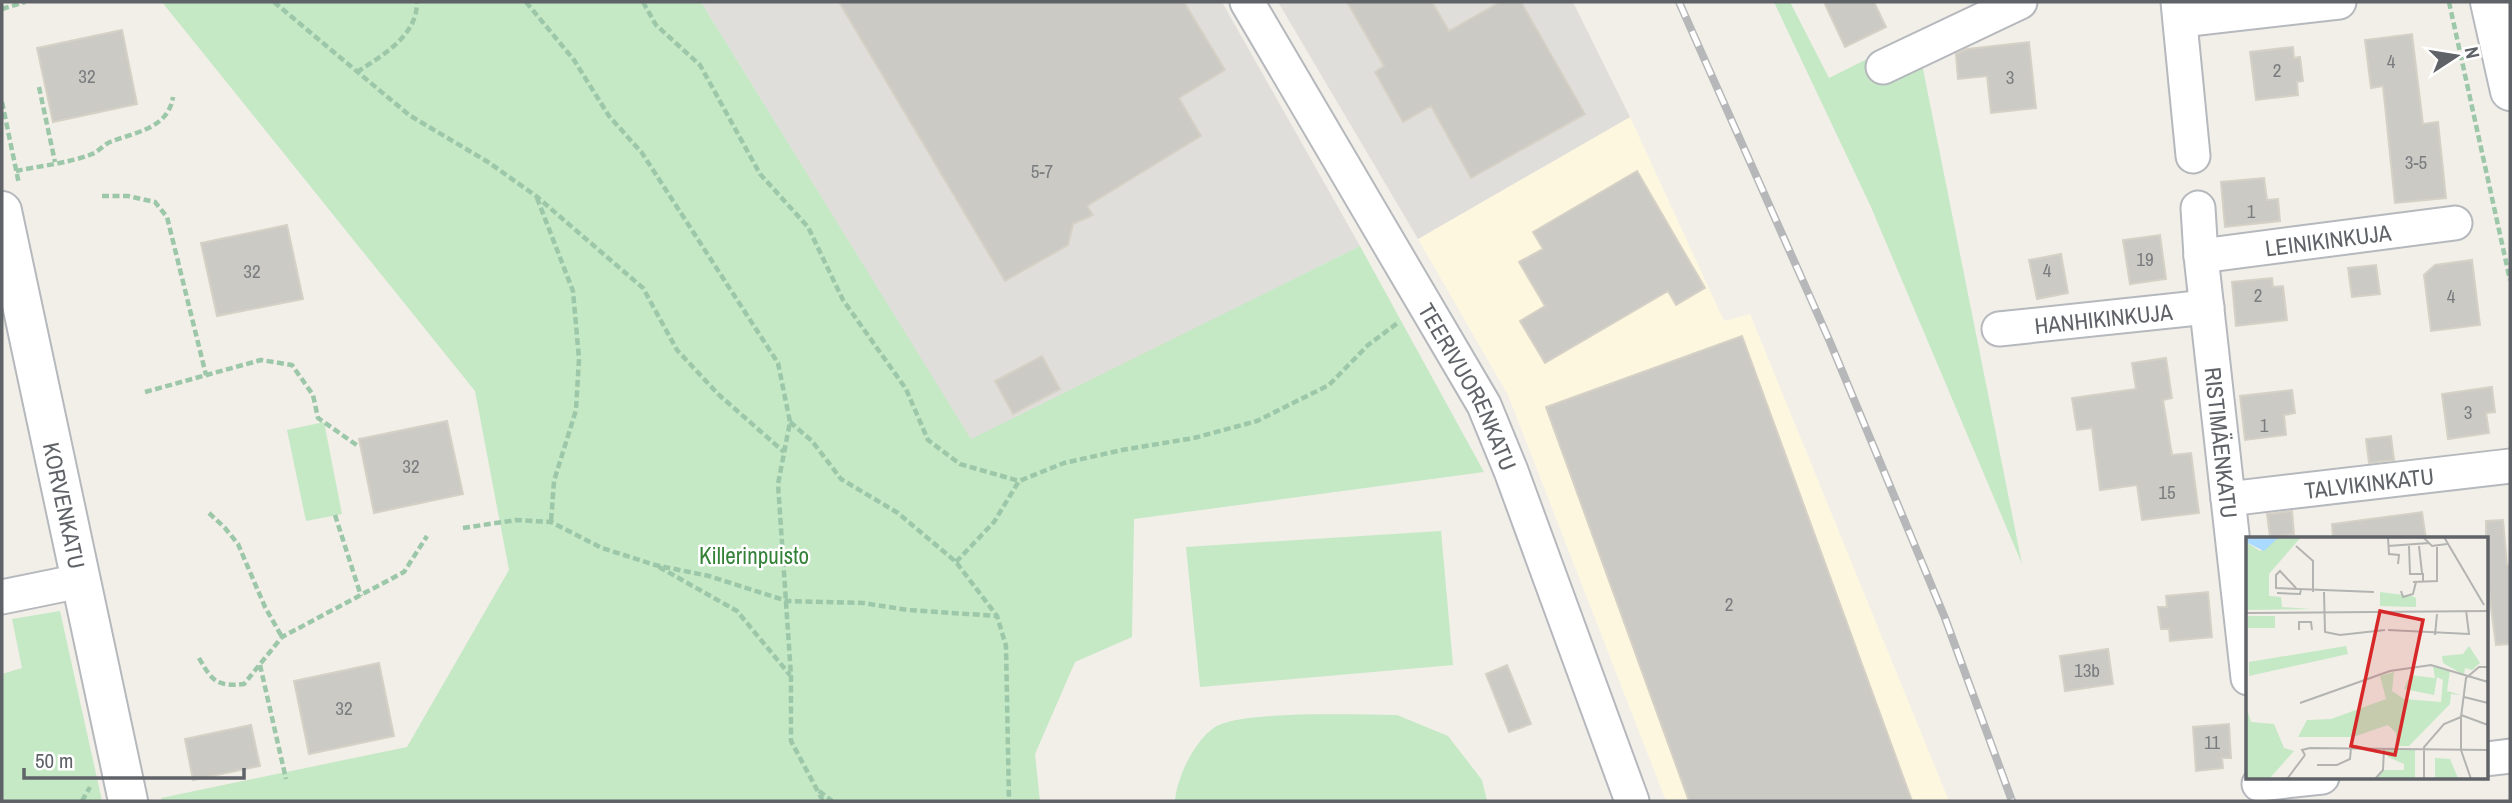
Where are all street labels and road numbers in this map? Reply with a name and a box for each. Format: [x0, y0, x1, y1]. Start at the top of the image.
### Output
street label: LEINIKINKUJA [2263, 216, 2393, 263]
street label: HANHIKINKUJA [2033, 295, 2174, 341]
street label: TEERIVUORENKATU [1412, 297, 1525, 475]
street label: RISTIMÄENKATU [2198, 366, 2246, 520]
street label: KORVENKATU [36, 439, 93, 571]
street label: TALVIKINKATU [2303, 460, 2435, 505]

